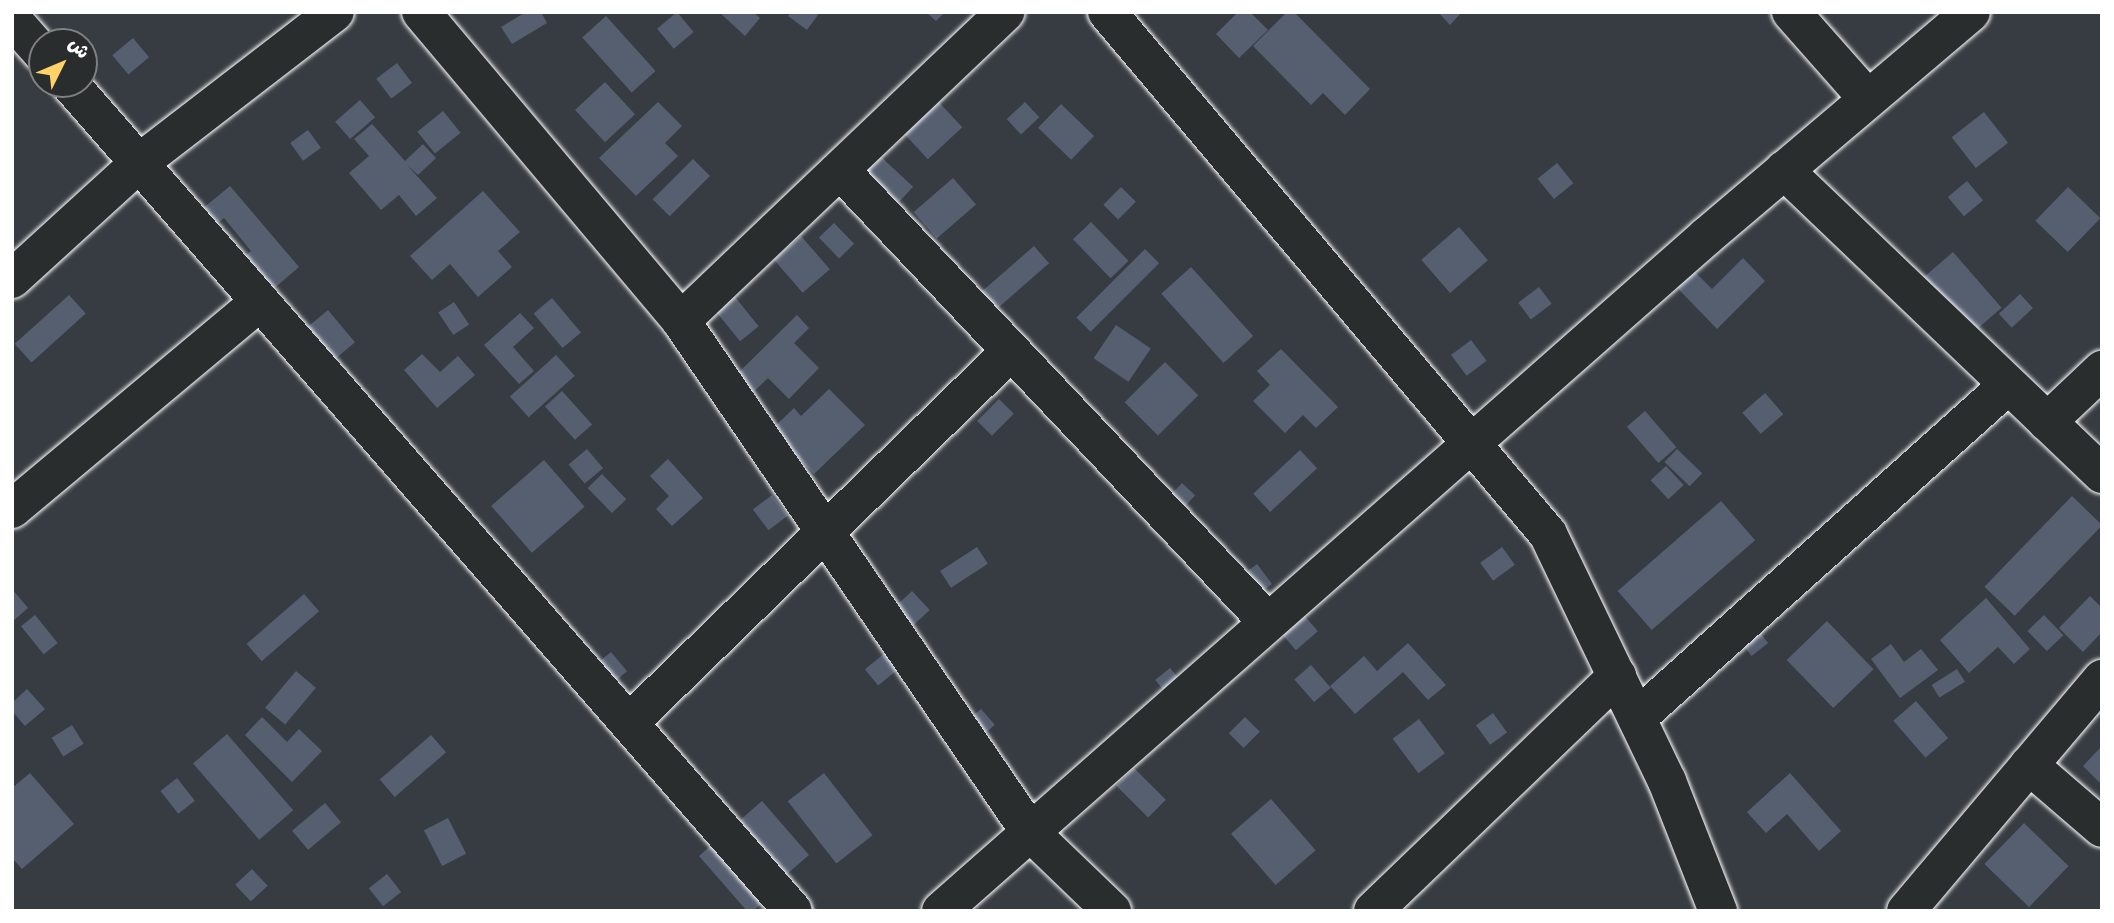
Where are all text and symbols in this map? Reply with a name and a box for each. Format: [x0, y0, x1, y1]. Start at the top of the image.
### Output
north arrow [28, 28, 98, 98]
text: ش [62, 34, 93, 65]

